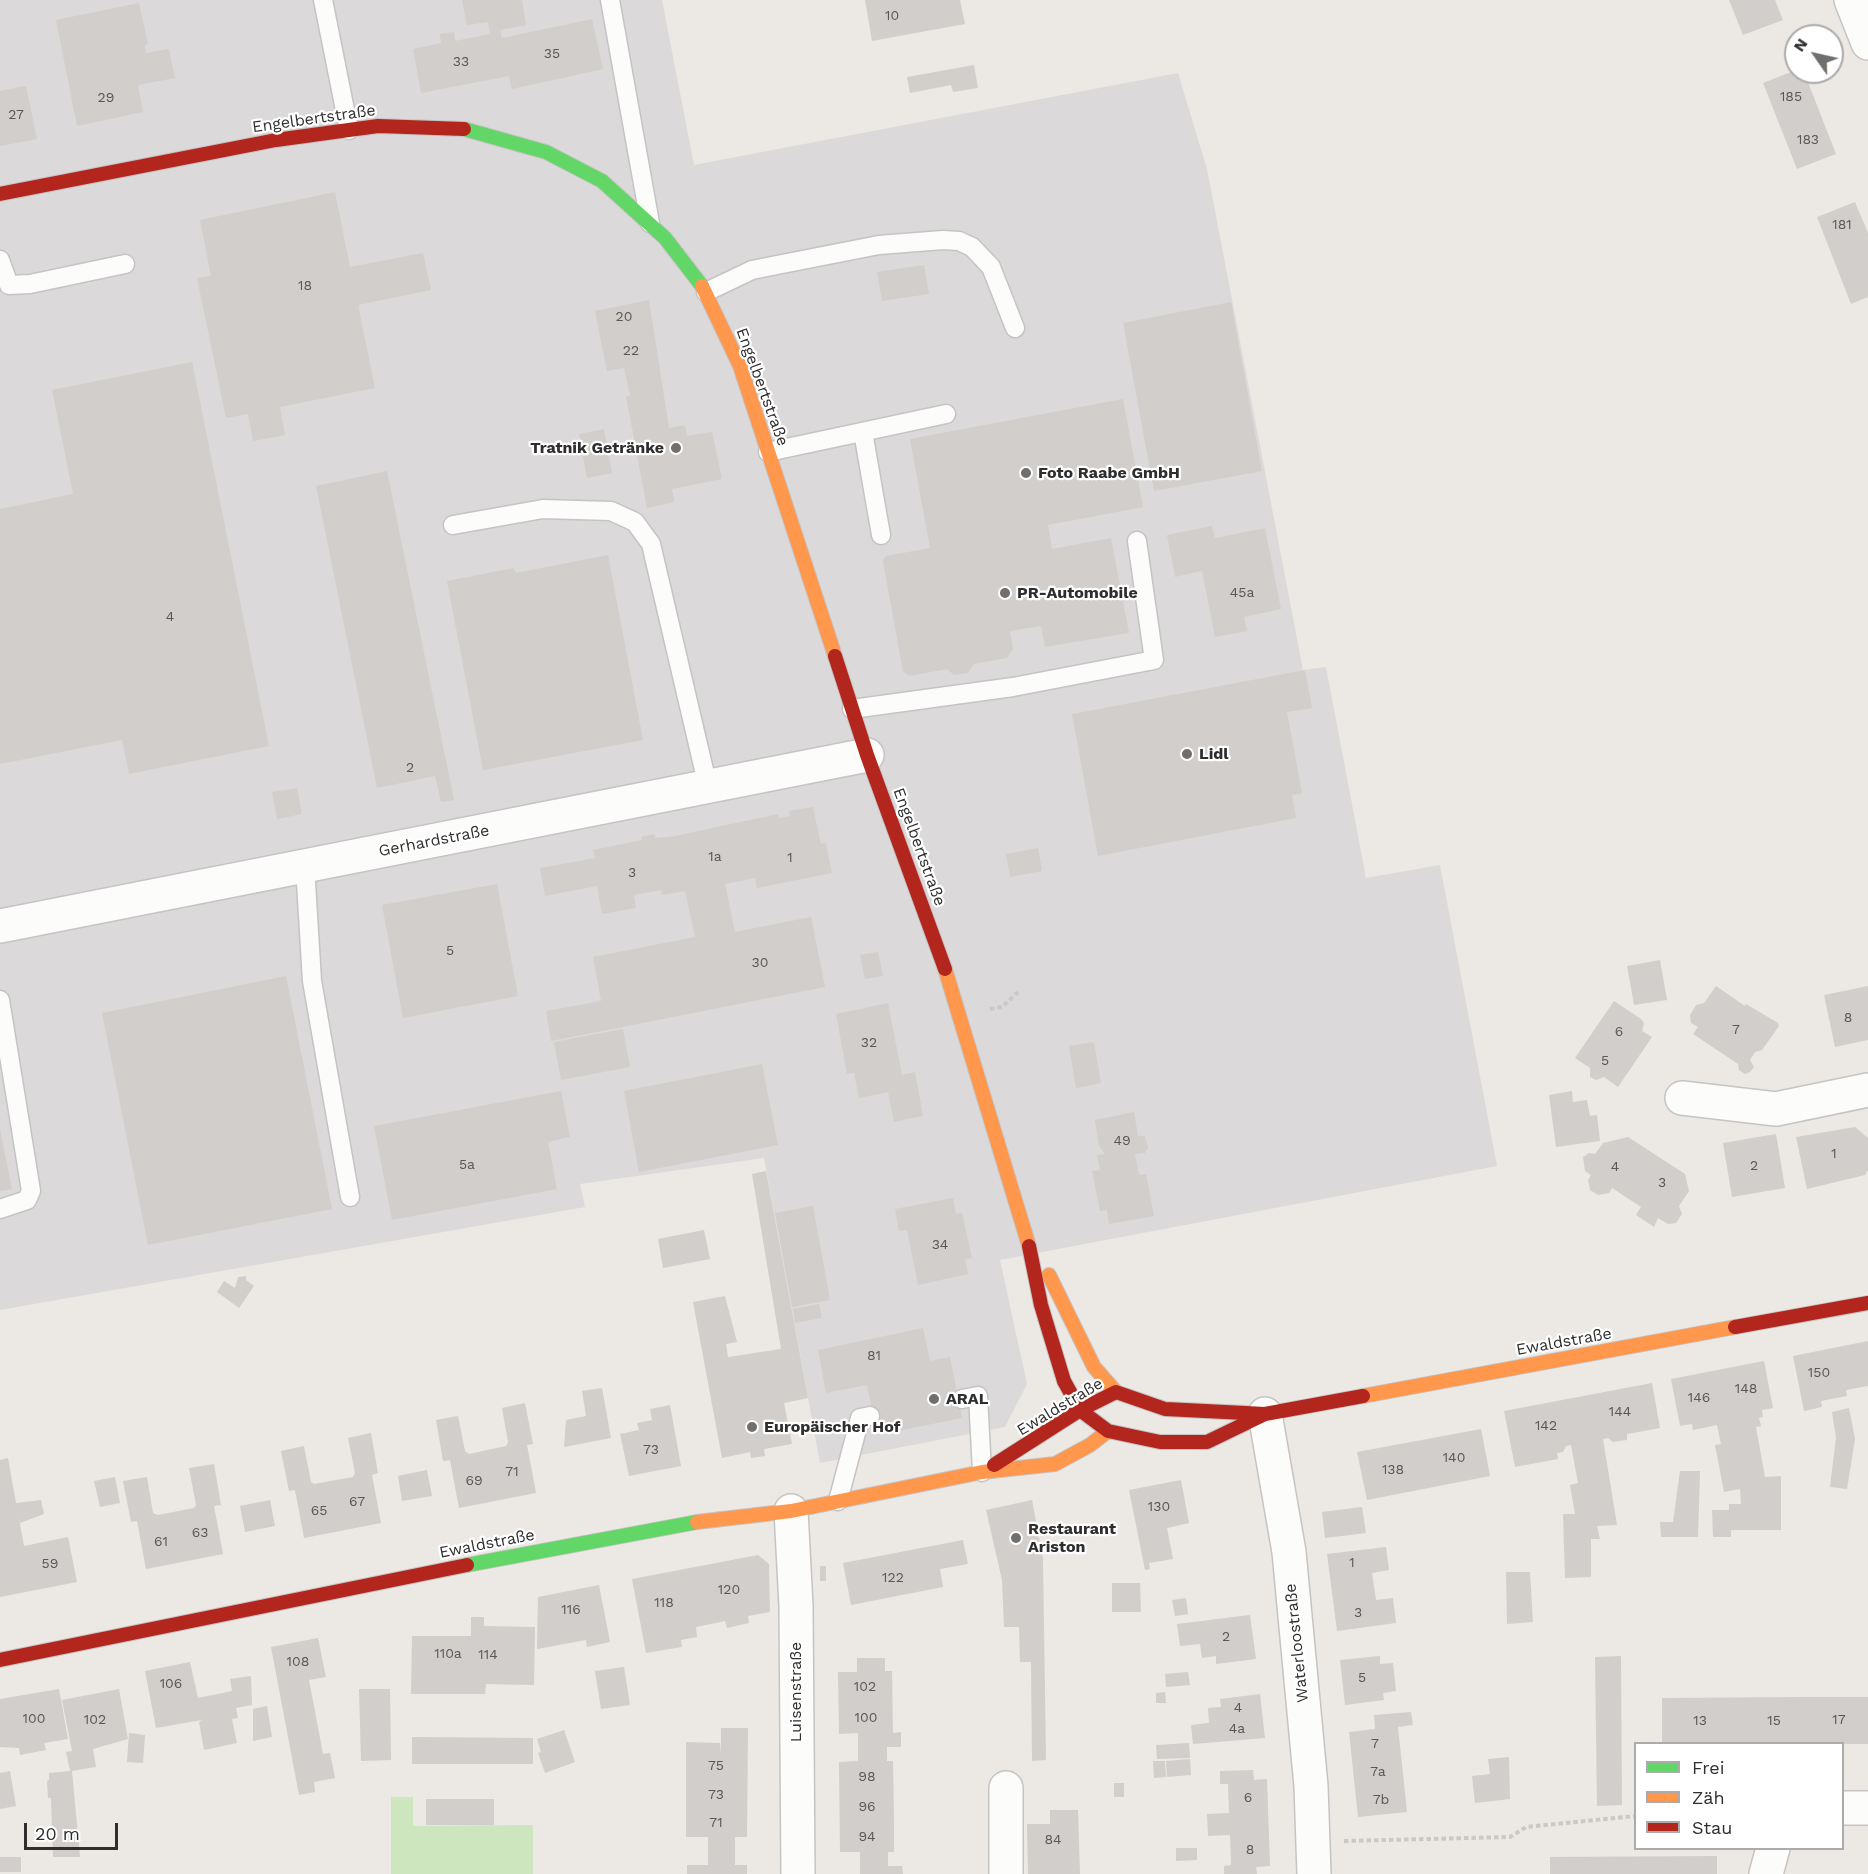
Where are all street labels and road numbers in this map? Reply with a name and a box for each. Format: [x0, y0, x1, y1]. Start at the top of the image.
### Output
street label: Engelbertstraße [251, 101, 377, 137]
street label: Engelbertstraße [732, 325, 792, 449]
street label: Engelbertstraße [889, 785, 949, 909]
street label: Gerhardstraße [377, 821, 491, 861]
street label: Ewaldstraße [1515, 1324, 1613, 1360]
street label: Ewaldstraße [1014, 1374, 1106, 1440]
street label: Ewaldstraße [438, 1525, 536, 1563]
street label: Waterloostraße [1281, 1583, 1313, 1703]
street label: Luisenstraße [786, 1642, 806, 1742]

